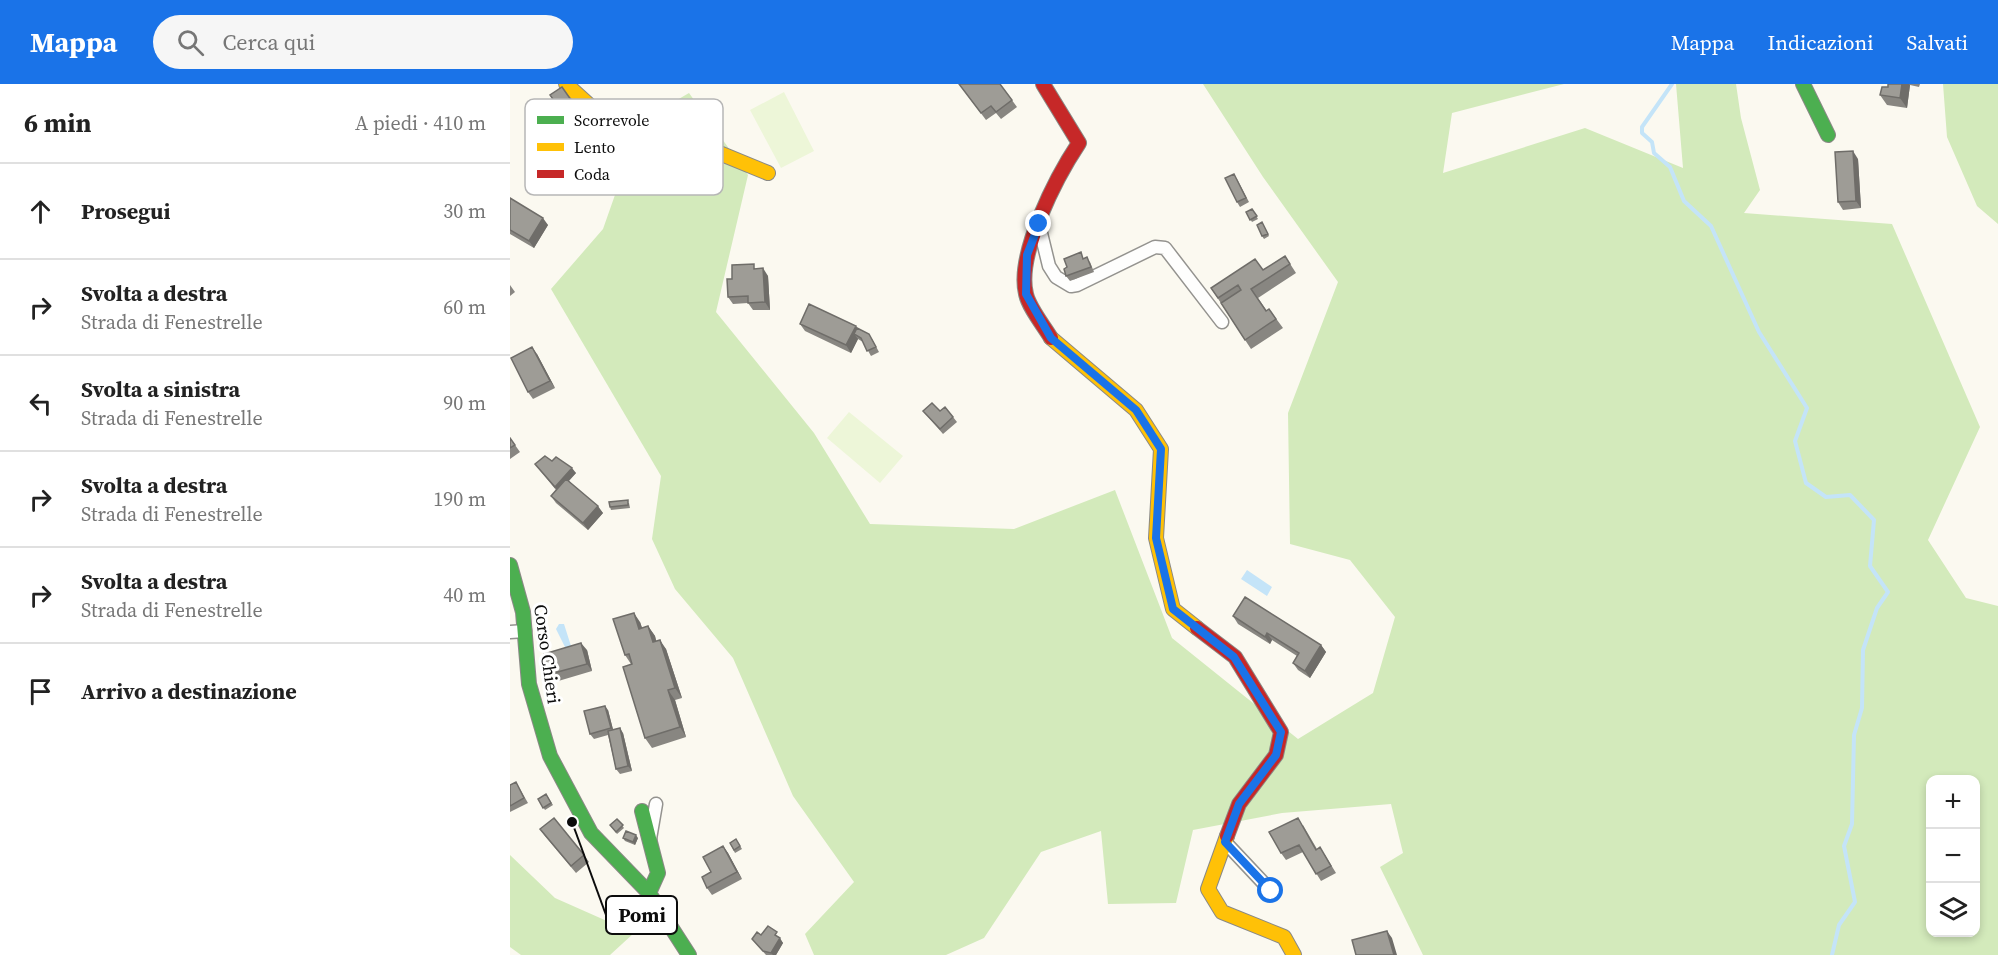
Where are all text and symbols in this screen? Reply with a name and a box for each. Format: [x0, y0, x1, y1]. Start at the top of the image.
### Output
search box [153, 15, 573, 69]
text: Mappa [30, 23, 117, 61]
icon: search [174, 26, 207, 59]
text: Cerca qui [222, 27, 315, 57]
text: Mappa [1671, 28, 1735, 57]
text: Indicazioni [1768, 28, 1873, 57]
text: Salvati [1906, 28, 1968, 57]
legend [525, 99, 723, 195]
text: 6 min [24, 105, 91, 141]
text: A piedi · 410 m [355, 109, 486, 137]
text: Scorrevole [574, 109, 649, 131]
text: Lento [574, 136, 616, 158]
text: Coda [574, 163, 611, 185]
icon: ahead [24, 195, 57, 228]
text: Prosegui [81, 196, 170, 226]
text: 30 m [443, 197, 486, 225]
route end [1025, 210, 1051, 236]
text: Svolta a destra [81, 278, 227, 308]
icon: right [24, 291, 57, 324]
text: 60 m [443, 293, 486, 321]
text: Strada di Fenestrelle [81, 308, 263, 336]
text: Svolta a sinistra [81, 374, 240, 404]
icon: left [24, 387, 57, 420]
text: 90 m [443, 389, 486, 417]
text: Strada di Fenestrelle [81, 404, 263, 432]
text: Svolta a destra [81, 470, 227, 500]
icon: right [24, 483, 57, 516]
text: 190 m [433, 485, 486, 513]
text: Strada di Fenestrelle [81, 500, 263, 528]
text: Svolta a destra [81, 566, 227, 596]
icon: right [24, 579, 57, 612]
text: 40 m [443, 581, 486, 609]
text: Strada di Fenestrelle [81, 596, 263, 624]
street label: Corso Chieri [528, 603, 567, 705]
icon: arrive [24, 675, 57, 708]
text: Arrivo a destinazione [81, 676, 297, 706]
map controls [1926, 775, 1980, 937]
button: + [1926, 775, 1980, 829]
button: − [1926, 829, 1980, 883]
route start [1257, 877, 1283, 903]
button: layers [1926, 883, 1980, 937]
callout: Pomi [606, 896, 677, 934]
text: Pomi [618, 901, 666, 929]

